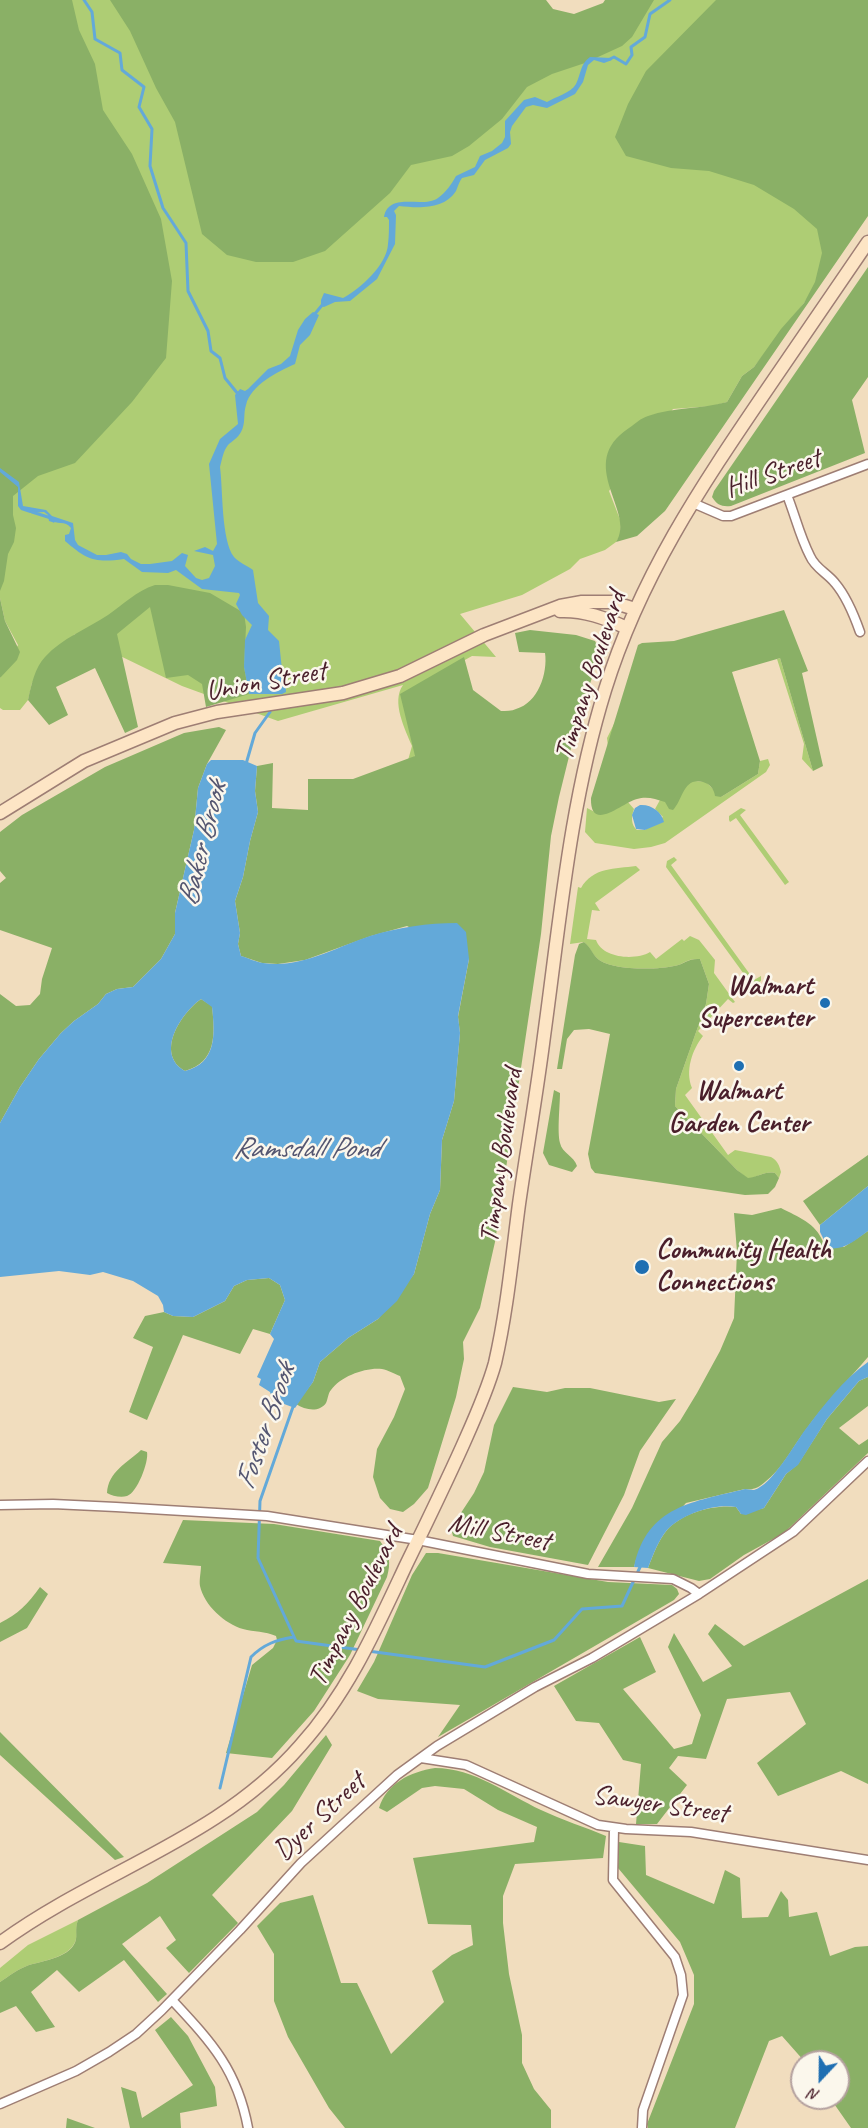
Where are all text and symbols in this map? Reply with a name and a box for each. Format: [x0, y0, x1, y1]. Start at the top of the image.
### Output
street label: Hill Street [721, 442, 825, 506]
street label: Timpany Boulevard [548, 587, 634, 765]
street label: Union Street [203, 655, 329, 709]
water label: Baker Brook [170, 779, 236, 909]
place label: Walmart Supercenter [698, 970, 813, 1036]
marker: Walmart Supercenter [818, 996, 832, 1010]
marker: Walmart Garden Center [732, 1059, 746, 1073]
street label: Timpany Boulevard [473, 1067, 531, 1245]
place label: Walmart Garden Center [669, 1075, 809, 1141]
water label: Ramsdall Pond [233, 1131, 379, 1167]
place label: Community Health Connections [656, 1234, 831, 1300]
marker: Community Health Connections [633, 1258, 651, 1276]
water label: Foster Brook [228, 1360, 304, 1494]
street label: Mill Street [445, 1507, 553, 1559]
street label: Timpany Boulevard [301, 1520, 411, 1692]
street label: Dyer Street [267, 1766, 373, 1868]
street label: Sawyer Street [590, 1779, 730, 1831]
north arrow [790, 2050, 850, 2110]
text: N [806, 2084, 822, 2106]

